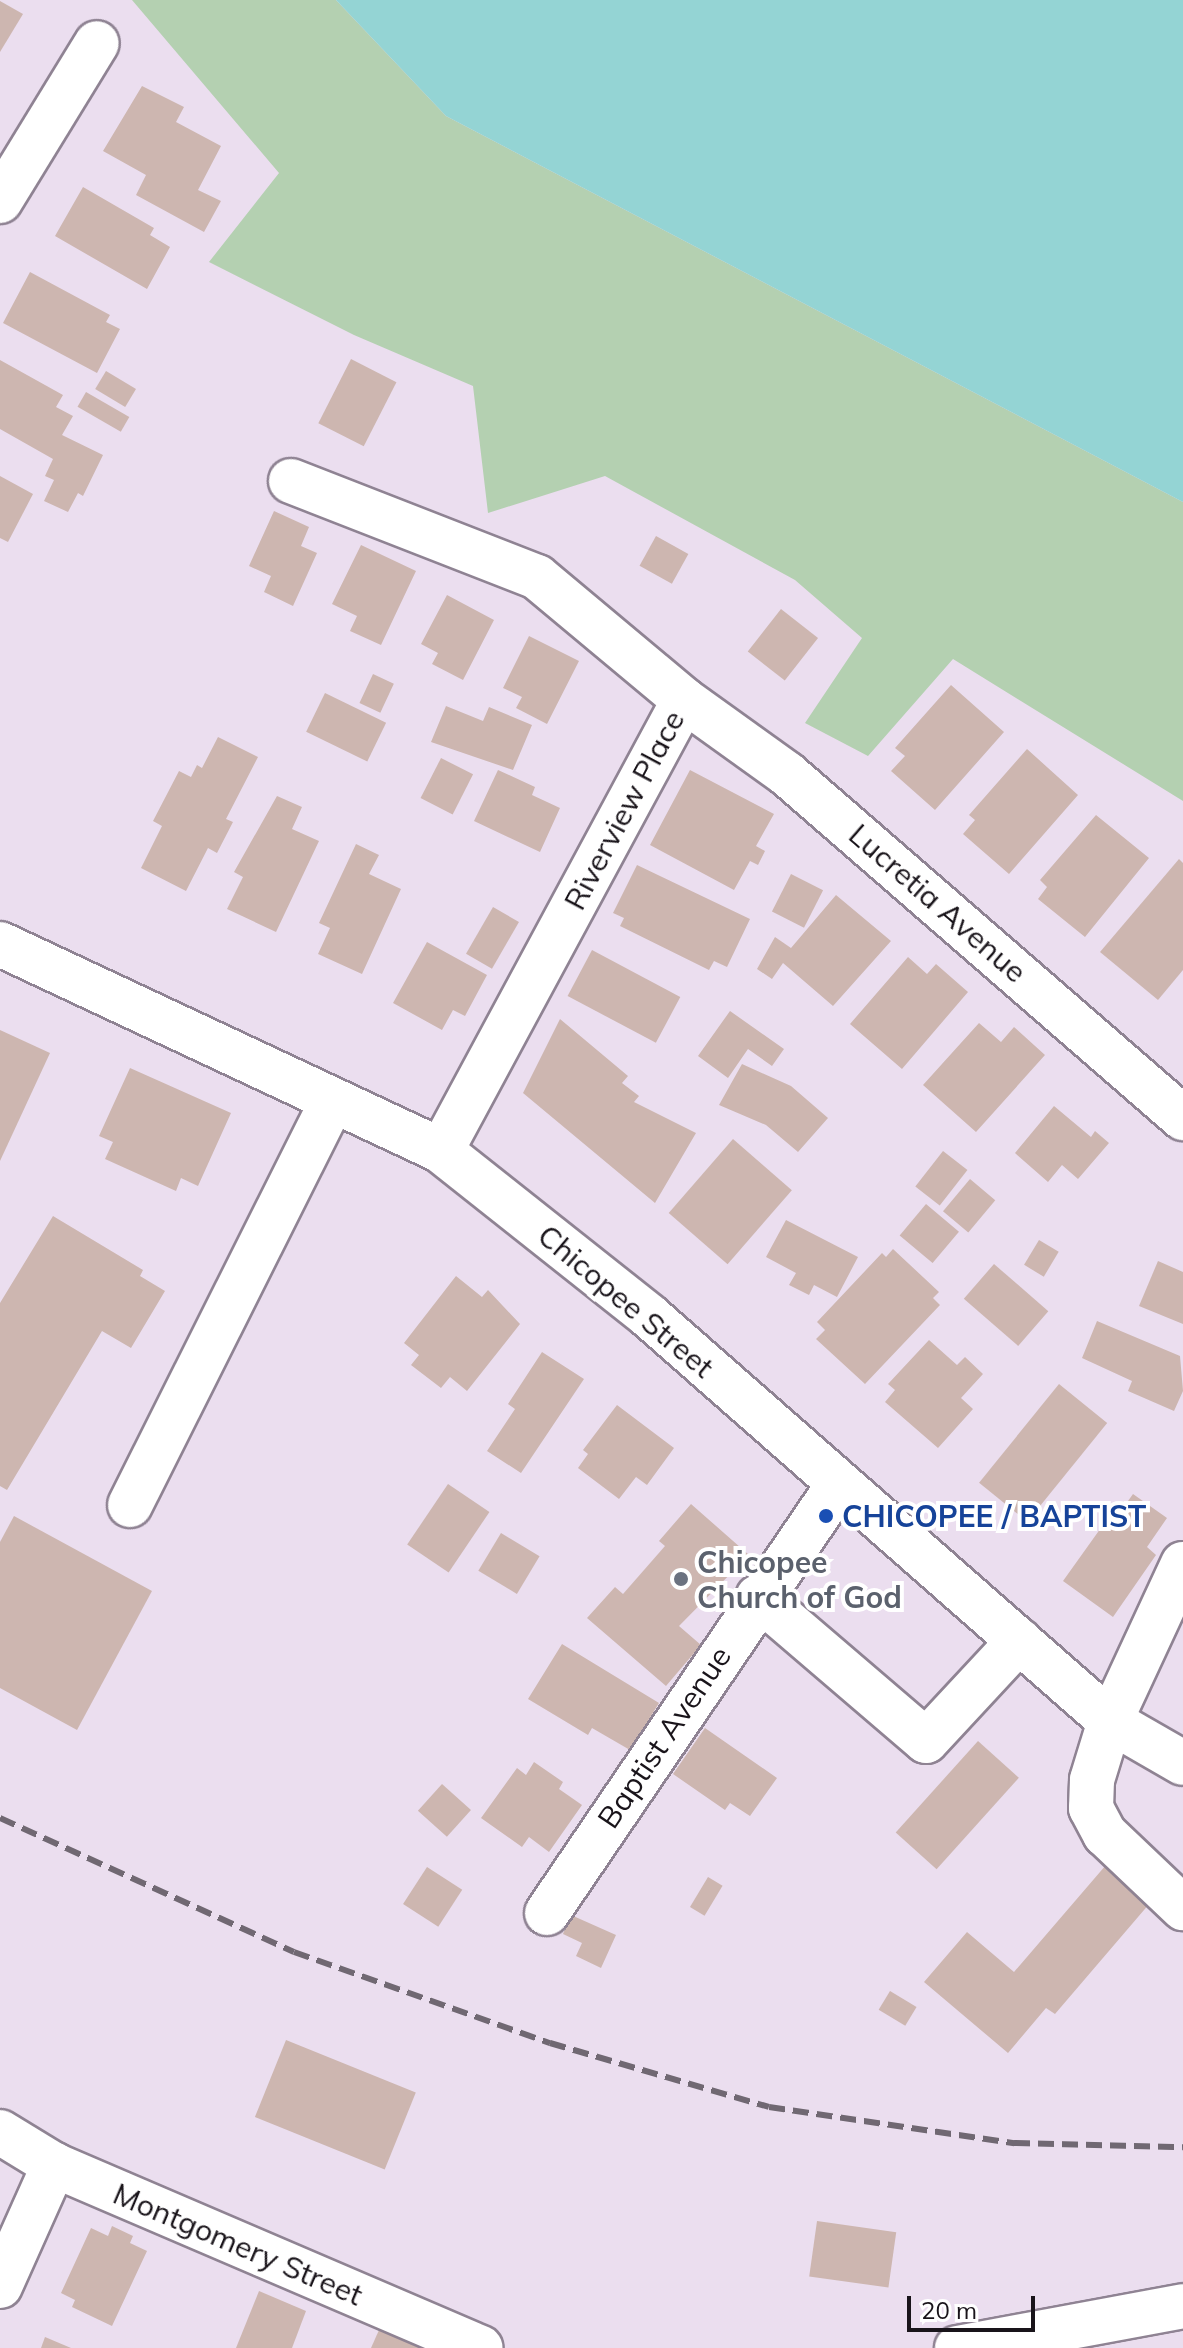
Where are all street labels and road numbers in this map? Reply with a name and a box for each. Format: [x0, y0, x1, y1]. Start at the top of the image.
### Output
street label: Riverview Place [556, 704, 692, 916]
street label: Lucretia Avenue [842, 816, 1034, 990]
street label: Chicopee Street [531, 1217, 721, 1385]
street label: Baptist Avenue [590, 1639, 738, 1835]
street label: Montgomery Street [108, 2175, 368, 2313]

